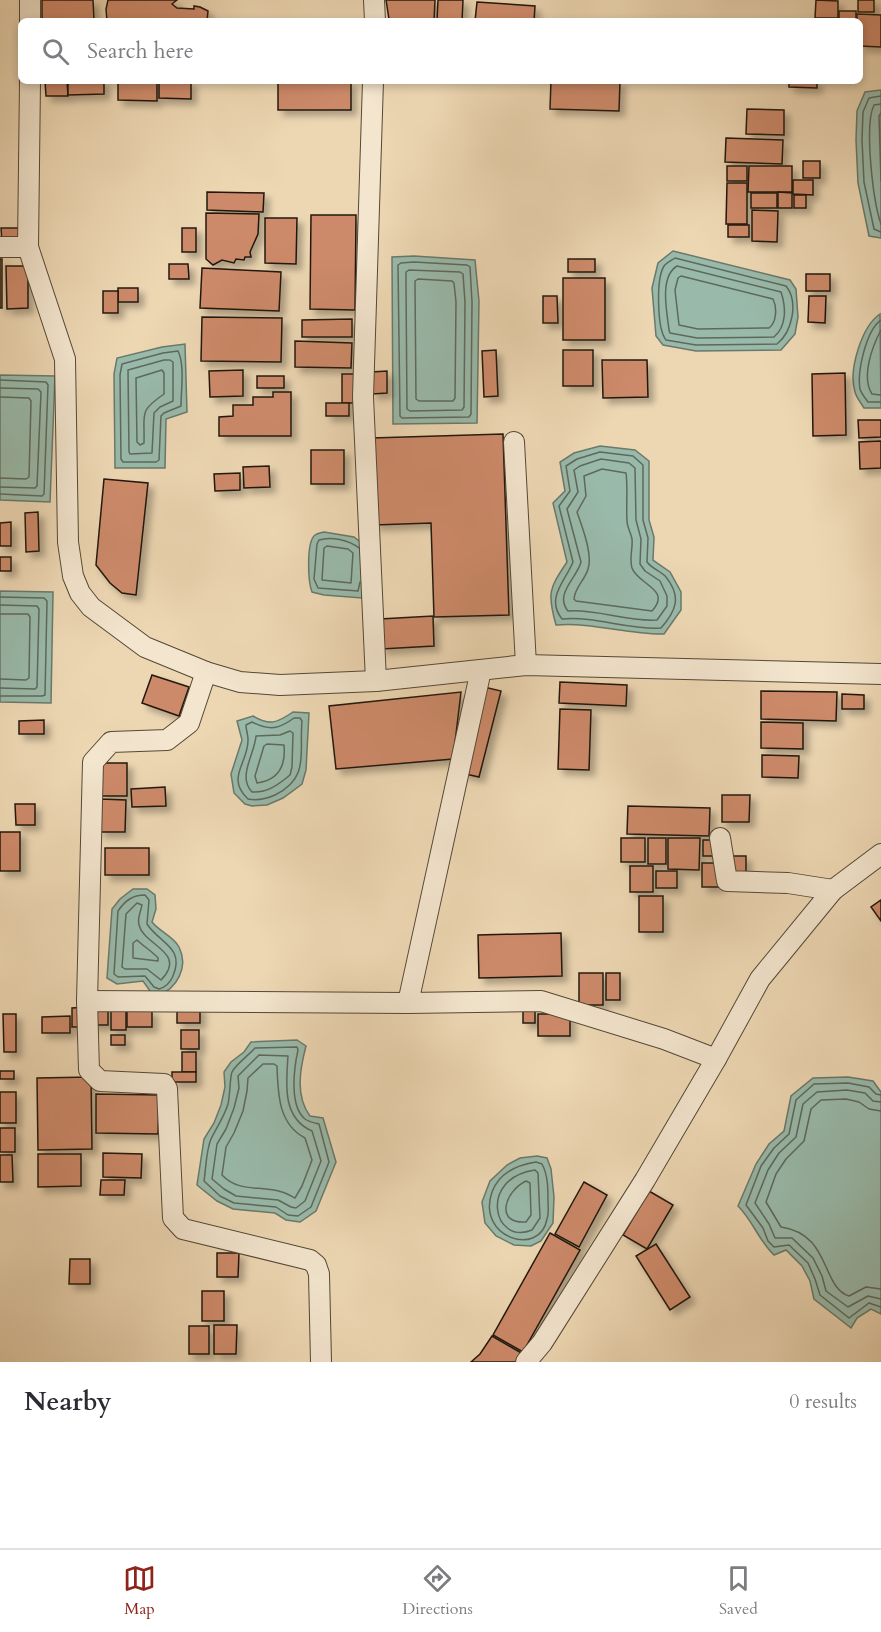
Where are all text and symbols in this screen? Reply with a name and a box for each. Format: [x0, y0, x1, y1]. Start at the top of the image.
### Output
search box [18, 18, 863, 84]
icon: search [39, 35, 72, 68]
text: Search here [87, 36, 194, 66]
text: Nearby [24, 1384, 112, 1419]
text: 0 results [789, 1388, 857, 1415]
tab: Map [123, 1562, 156, 1620]
tab: Directions [402, 1562, 473, 1620]
tab: Saved [719, 1562, 758, 1620]

